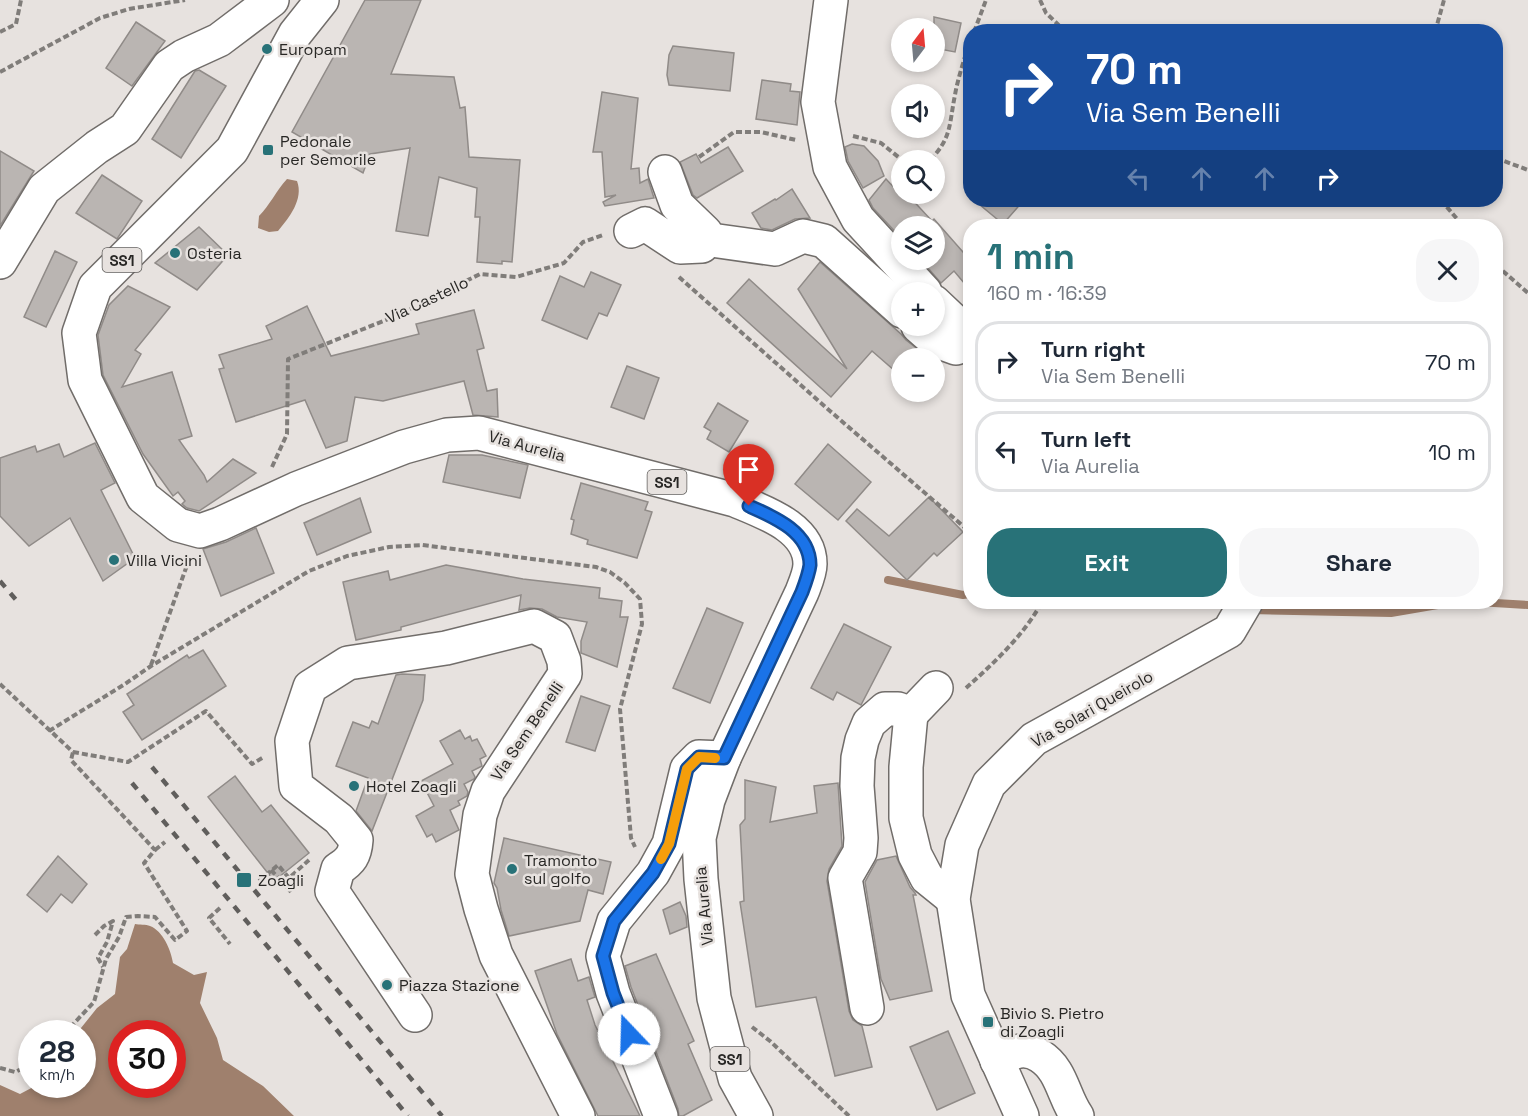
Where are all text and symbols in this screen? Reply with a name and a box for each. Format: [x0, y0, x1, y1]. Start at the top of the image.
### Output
north arrow [891, 18, 945, 72]
map controls [891, 18, 945, 402]
place label: Europam [279, 39, 347, 60]
marker: Europam [260, 42, 274, 56]
text: 70 m [1086, 43, 1183, 96]
icon: right [987, 48, 1065, 126]
button: sound [891, 84, 945, 138]
text: Via Sem Benelli [1086, 95, 1281, 130]
place label: Pedonale per Semorile [280, 131, 376, 170]
marker: Pedonale per Semorile [261, 143, 275, 157]
button: search [891, 150, 945, 204]
icon: left [1122, 162, 1155, 195]
icon: ahead [1185, 162, 1218, 195]
icon: ahead [1248, 162, 1281, 195]
icon: right [1311, 162, 1344, 195]
button: layers [891, 216, 945, 270]
text: 1 min [987, 234, 1075, 280]
button: close [1416, 239, 1479, 302]
place label: Osteria [187, 243, 242, 264]
marker: Osteria [168, 246, 182, 260]
road number: SS1 [102, 248, 142, 272]
street label: Via Castello [382, 272, 472, 328]
text: 160 m · 16:39 [987, 280, 1107, 306]
button: + [891, 282, 945, 336]
text: Turn right [1041, 335, 1146, 363]
icon: right [990, 345, 1023, 378]
button: − [891, 348, 945, 402]
text: 70 m [1425, 348, 1476, 376]
text: Via Sem Benelli [1041, 363, 1185, 389]
text: Turn left [1041, 425, 1131, 453]
street label: Via Aurelia [486, 426, 568, 466]
icon: left [990, 435, 1023, 468]
text: 10 m [1428, 438, 1476, 466]
pin [723, 444, 774, 506]
icon: arrive [732, 453, 765, 486]
text: Via Aurelia [1041, 453, 1140, 479]
road number: SS1 [648, 470, 686, 494]
button: Exit [987, 528, 1227, 597]
button: Share [1239, 528, 1479, 597]
place label: Villa Vicini [126, 550, 202, 571]
marker: Villa Vicini [107, 553, 121, 567]
street label: Via Solari Queirolo [1027, 666, 1157, 752]
street label: Via Sem Benelli [486, 677, 568, 785]
place label: Hotel Zoagli [366, 776, 457, 797]
marker: Hotel Zoagli [347, 779, 361, 793]
place label: Tramonto sul golfo [524, 850, 597, 889]
marker: Tramonto sul golfo [505, 862, 519, 876]
street label: Via Aurelia [690, 866, 718, 946]
place label: Zoagli [258, 870, 304, 891]
marker: Zoagli [235, 871, 253, 889]
place label: Piazza Stazione [399, 975, 519, 996]
marker: Piazza Stazione [380, 978, 394, 992]
position arrow [597, 1002, 661, 1066]
place label: Bivio S. Pietro di Zoagli [1000, 1003, 1104, 1042]
marker: Bivio S. Pietro di Zoagli [981, 1015, 995, 1029]
speed limit sign: 30 [108, 1020, 186, 1098]
text: 28 [39, 1032, 75, 1071]
road number: SS1 [710, 1047, 750, 1071]
text: km/h [39, 1065, 75, 1084]

